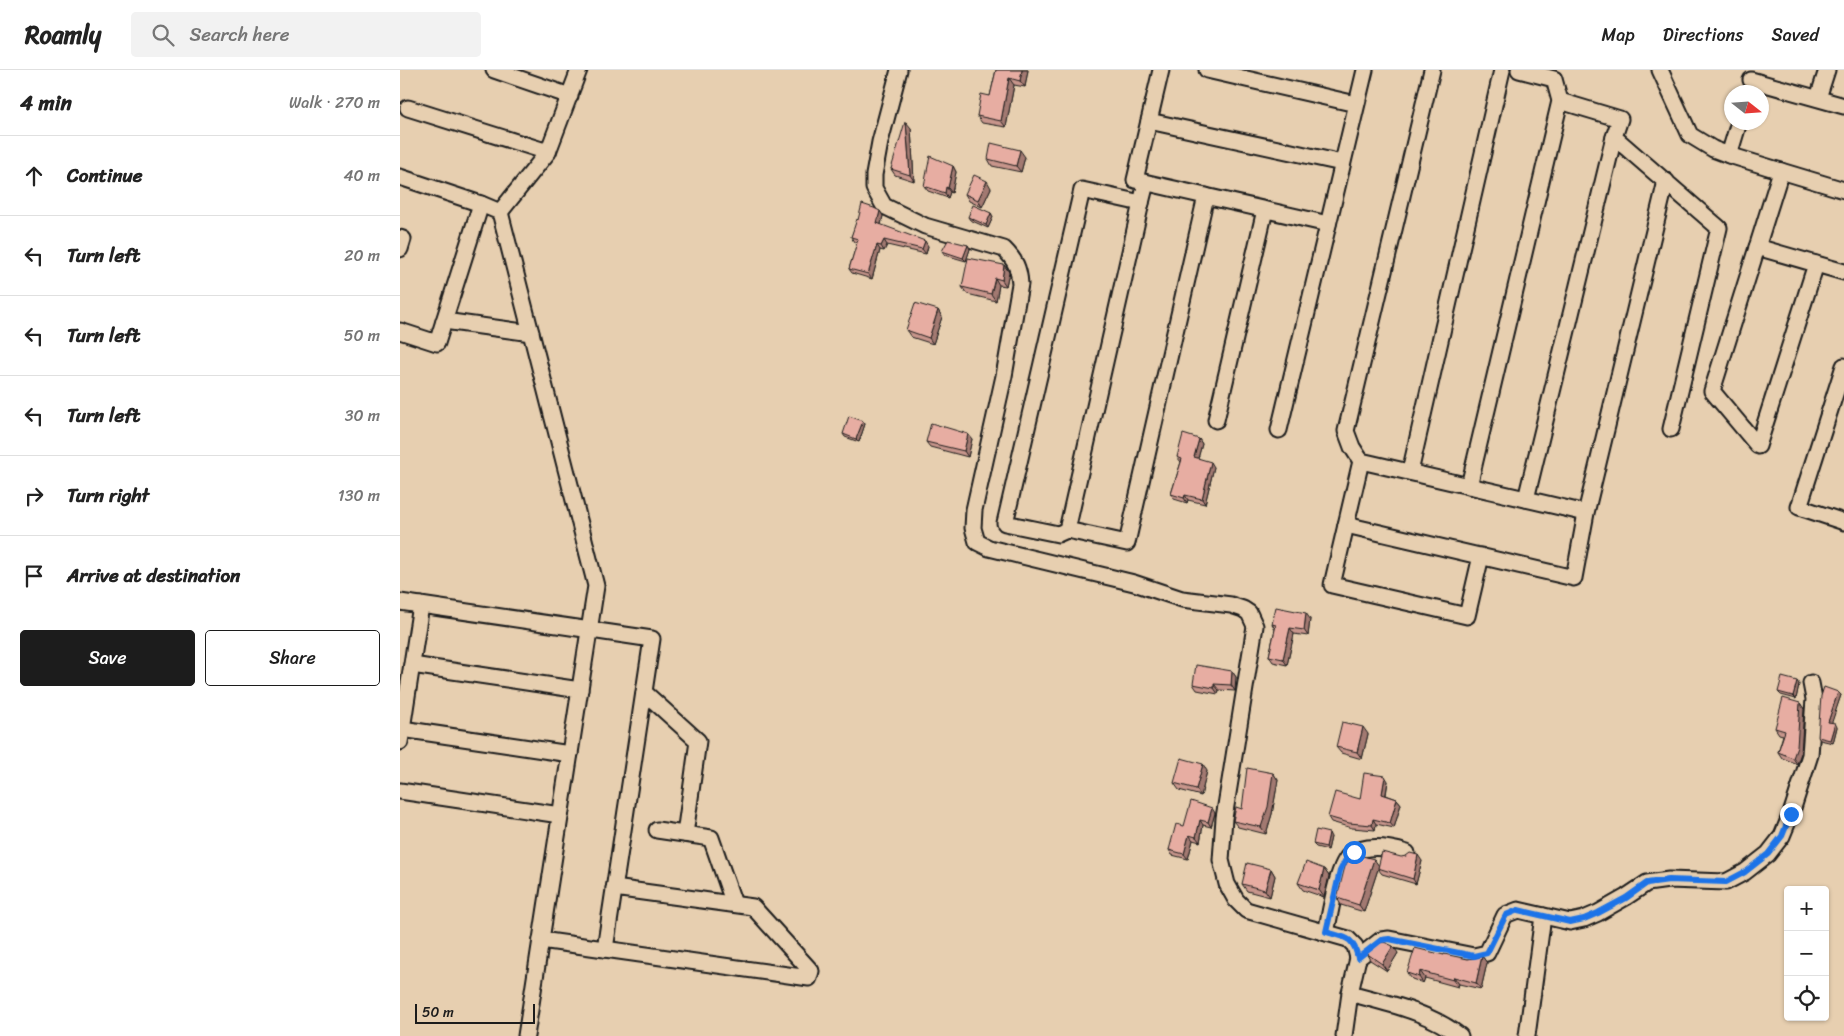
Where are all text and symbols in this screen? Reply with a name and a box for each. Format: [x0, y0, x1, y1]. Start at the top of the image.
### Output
search box [131, 12, 481, 57]
text: Roamly [25, 14, 101, 56]
text: Search here [189, 18, 289, 51]
text: Map [1602, 19, 1635, 51]
text: Directions [1663, 19, 1744, 51]
text: Saved [1772, 19, 1819, 51]
icon: search [149, 21, 177, 49]
text: 4 min [20, 84, 72, 122]
north arrow [1724, 85, 1769, 130]
text: Walk · 270 m [289, 88, 380, 117]
text: Continue [67, 159, 143, 192]
text: 40 m [343, 161, 380, 190]
icon: ahead [20, 162, 48, 190]
text: Turn left [67, 239, 140, 272]
text: 20 m [344, 241, 380, 270]
icon: left [20, 242, 48, 270]
text: Turn left [67, 319, 140, 352]
text: 50 m [344, 321, 380, 350]
icon: left [20, 322, 48, 350]
text: Turn left [67, 399, 140, 432]
text: 30 m [345, 401, 380, 430]
icon: left [20, 402, 48, 430]
text: Turn right [67, 479, 149, 512]
text: 130 m [338, 481, 380, 510]
icon: right [20, 482, 48, 510]
text: Arrive at destination [67, 559, 240, 592]
icon: arrive [20, 562, 48, 590]
button: Save [20, 630, 195, 686]
button: Share [205, 630, 380, 686]
route end [1780, 803, 1803, 826]
route start [1343, 841, 1366, 864]
map controls [1784, 886, 1829, 1021]
button: + [1784, 886, 1829, 931]
button: − [1784, 931, 1829, 976]
button: locate [1784, 976, 1829, 1021]
text: 50 m [422, 1000, 454, 1025]
scale bar [415, 1001, 535, 1024]

